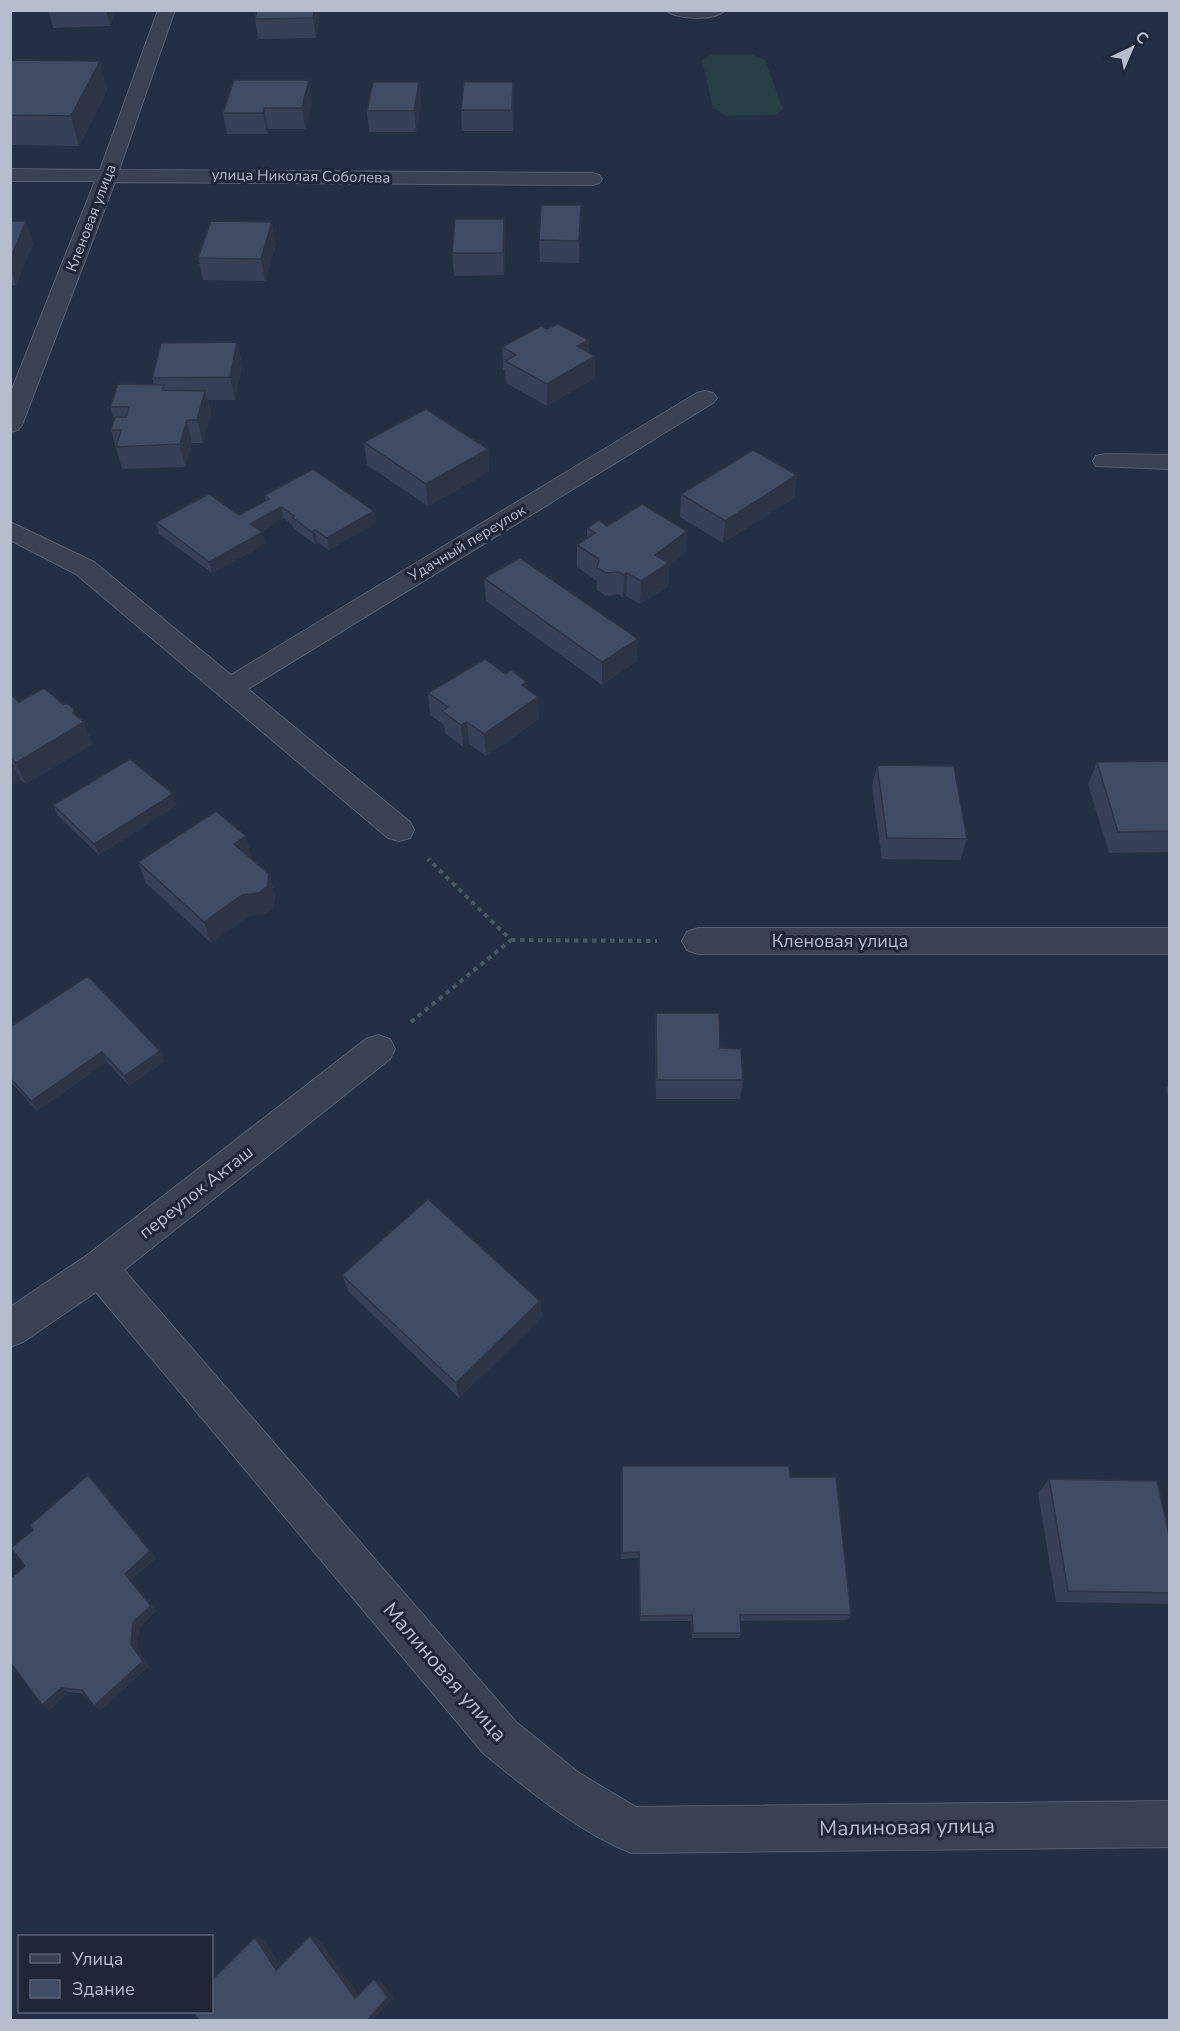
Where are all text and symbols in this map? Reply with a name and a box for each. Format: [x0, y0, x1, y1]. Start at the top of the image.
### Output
north arrow [1102, 18, 1162, 78]
text: С [1130, 26, 1153, 50]
street label: Кленовая улица [61, 161, 121, 275]
street label: улица Николая Соболева [211, 164, 391, 188]
street label: Удачный переулок [404, 500, 529, 586]
street label: Кленовая улица [772, 929, 908, 953]
street label: переулок Акташ [134, 1140, 258, 1244]
street label: Малиновая улица [377, 1596, 513, 1748]
street label: Малиновая улица [819, 1811, 995, 1843]
legend [18, 1935, 213, 2013]
text: Улица [71, 1947, 123, 1971]
text: Здание [72, 1977, 135, 2001]

